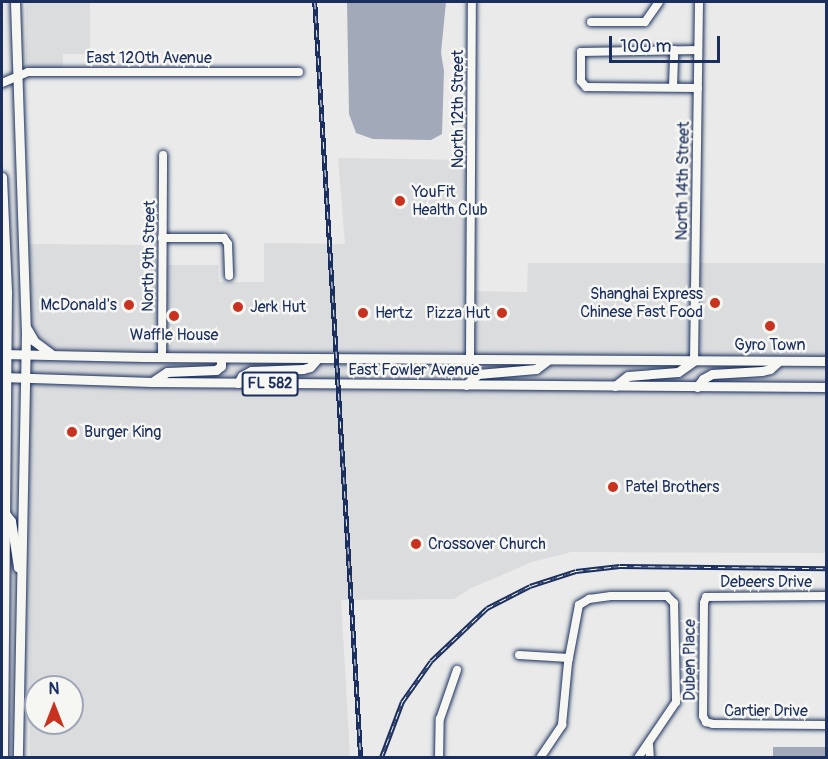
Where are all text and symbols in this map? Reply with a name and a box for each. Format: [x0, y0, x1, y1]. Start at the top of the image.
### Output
scale bar [612, 24, 723, 62]
text: 100 m [620, 35, 672, 58]
street label: East 120th Avenue [86, 48, 212, 68]
street label: North 12th Street [448, 50, 468, 168]
street label: North 14th Street [672, 121, 694, 241]
place label: YouFit Health Club [412, 182, 488, 220]
marker: YouFit Health Club [393, 194, 407, 208]
street label: North 9th Street [138, 200, 160, 312]
place label: Shanghai Express Chinese Fast Food [580, 284, 703, 322]
place label: McDonald's [40, 295, 117, 315]
marker: Shanghai Express Chinese Fast Food [708, 296, 722, 310]
place label: Jerk Hut [250, 297, 306, 317]
marker: McDonald's [122, 298, 136, 312]
marker: Jerk Hut [231, 300, 245, 314]
place label: Hertz [375, 303, 413, 323]
place label: Pizza Hut [426, 303, 490, 323]
marker: Hertz [356, 306, 370, 320]
marker: Pizza Hut [495, 306, 509, 320]
marker: Waffle House [167, 309, 181, 323]
marker: Gyro Town [763, 319, 777, 333]
place label: Waffle House [130, 325, 218, 345]
place label: Gyro Town [734, 335, 806, 355]
street label: East Fowler Avenue [349, 360, 479, 380]
road number: FL 582 [242, 372, 298, 396]
place label: Burger King [84, 422, 161, 442]
marker: Burger King [65, 425, 79, 439]
place label: Patel Brothers [625, 477, 720, 497]
marker: Patel Brothers [606, 480, 620, 494]
place label: Crossover Church [428, 534, 546, 554]
marker: Crossover Church [409, 537, 423, 551]
street label: Debeers Drive [720, 572, 812, 592]
street label: Duben Place [680, 619, 700, 701]
north arrow [24, 675, 84, 735]
text: N [49, 679, 59, 699]
street label: Cartier Drive [724, 701, 808, 721]

